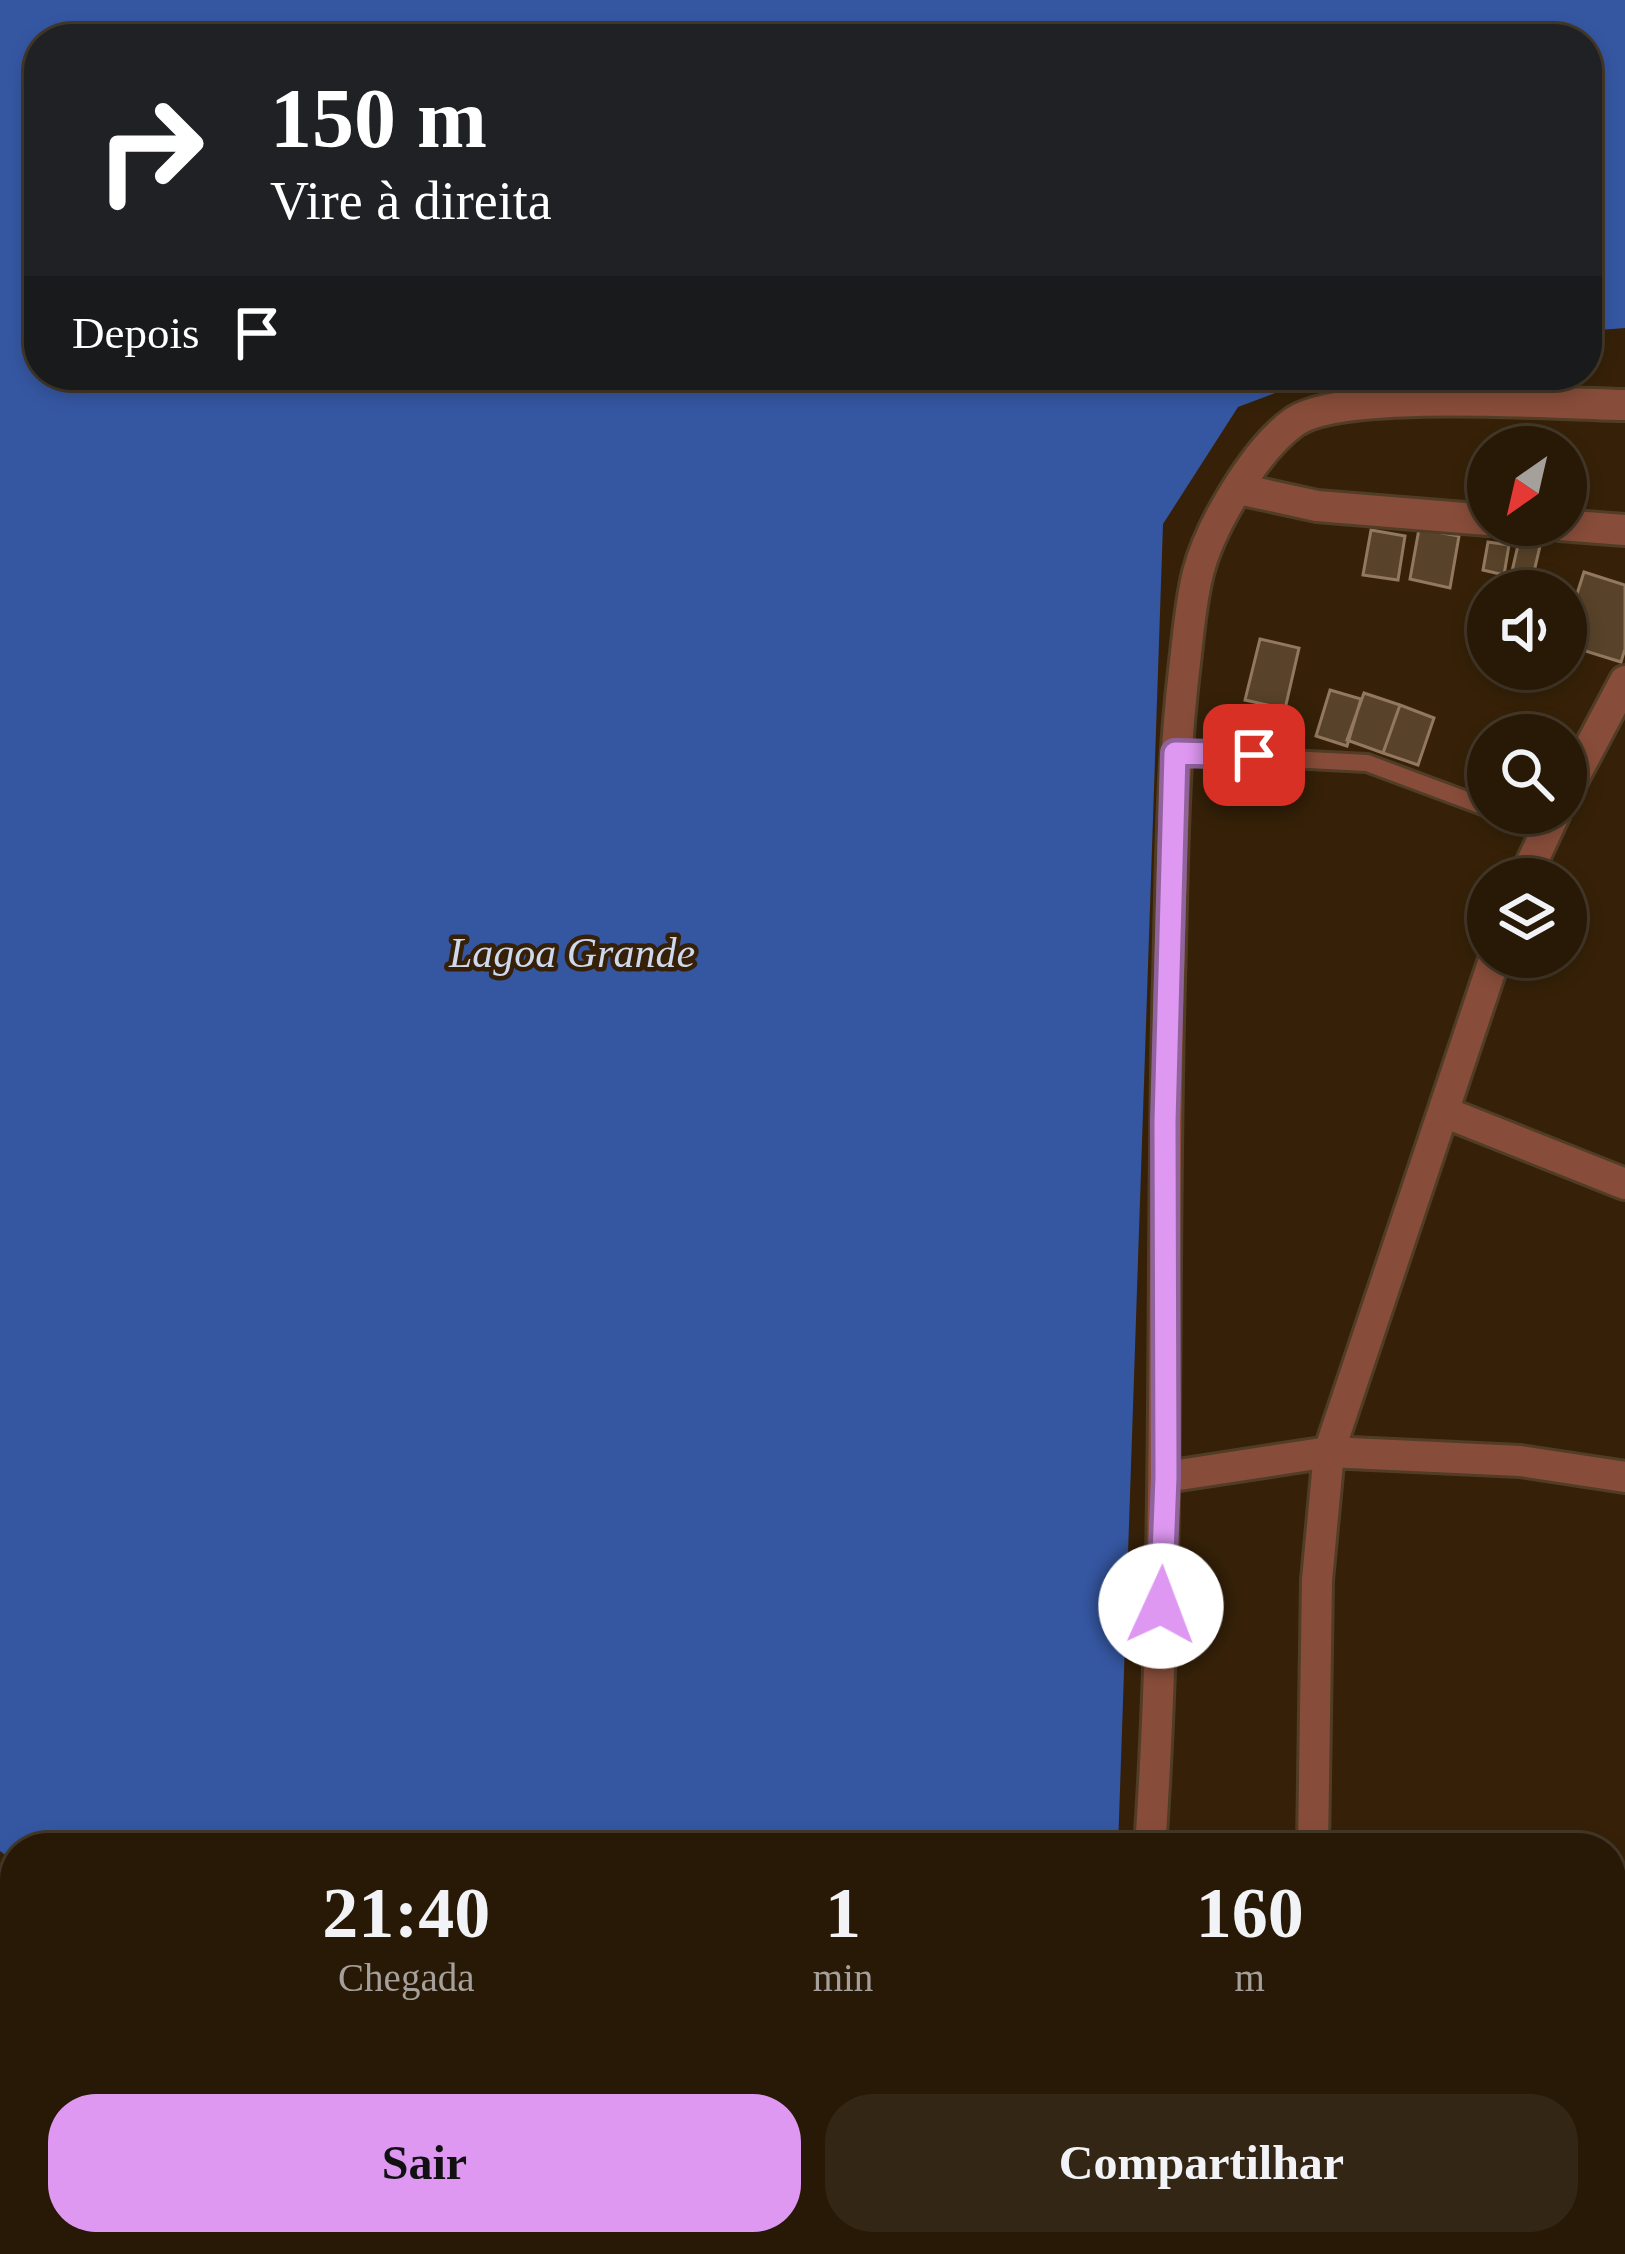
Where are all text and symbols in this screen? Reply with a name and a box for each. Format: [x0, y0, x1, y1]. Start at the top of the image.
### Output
icon: right [72, 72, 228, 228]
text: 150 m [270, 72, 487, 165]
text: Vire à direita [270, 171, 552, 231]
icon: arrive [224, 300, 290, 366]
text: Depois [72, 308, 200, 358]
north arrow [1467, 426, 1587, 546]
map controls [1467, 426, 1587, 978]
button: sound [1467, 570, 1587, 690]
pin [1203, 704, 1305, 806]
button: search [1467, 714, 1587, 834]
icon: arrive [1221, 722, 1287, 788]
button: layers [1467, 858, 1587, 978]
water label: Lagoa Grande [448, 930, 695, 976]
position arrow [1098, 1543, 1224, 1669]
text: 21:40 [322, 1873, 490, 1953]
text: 1 [825, 1873, 861, 1953]
text: 160 [1196, 1873, 1304, 1953]
text: Chegada [338, 1956, 475, 1999]
text: min [813, 1956, 873, 1999]
text: m [1234, 1956, 1265, 1999]
button: Sair [48, 2094, 801, 2232]
button: Compartilhar [825, 2094, 1578, 2232]

